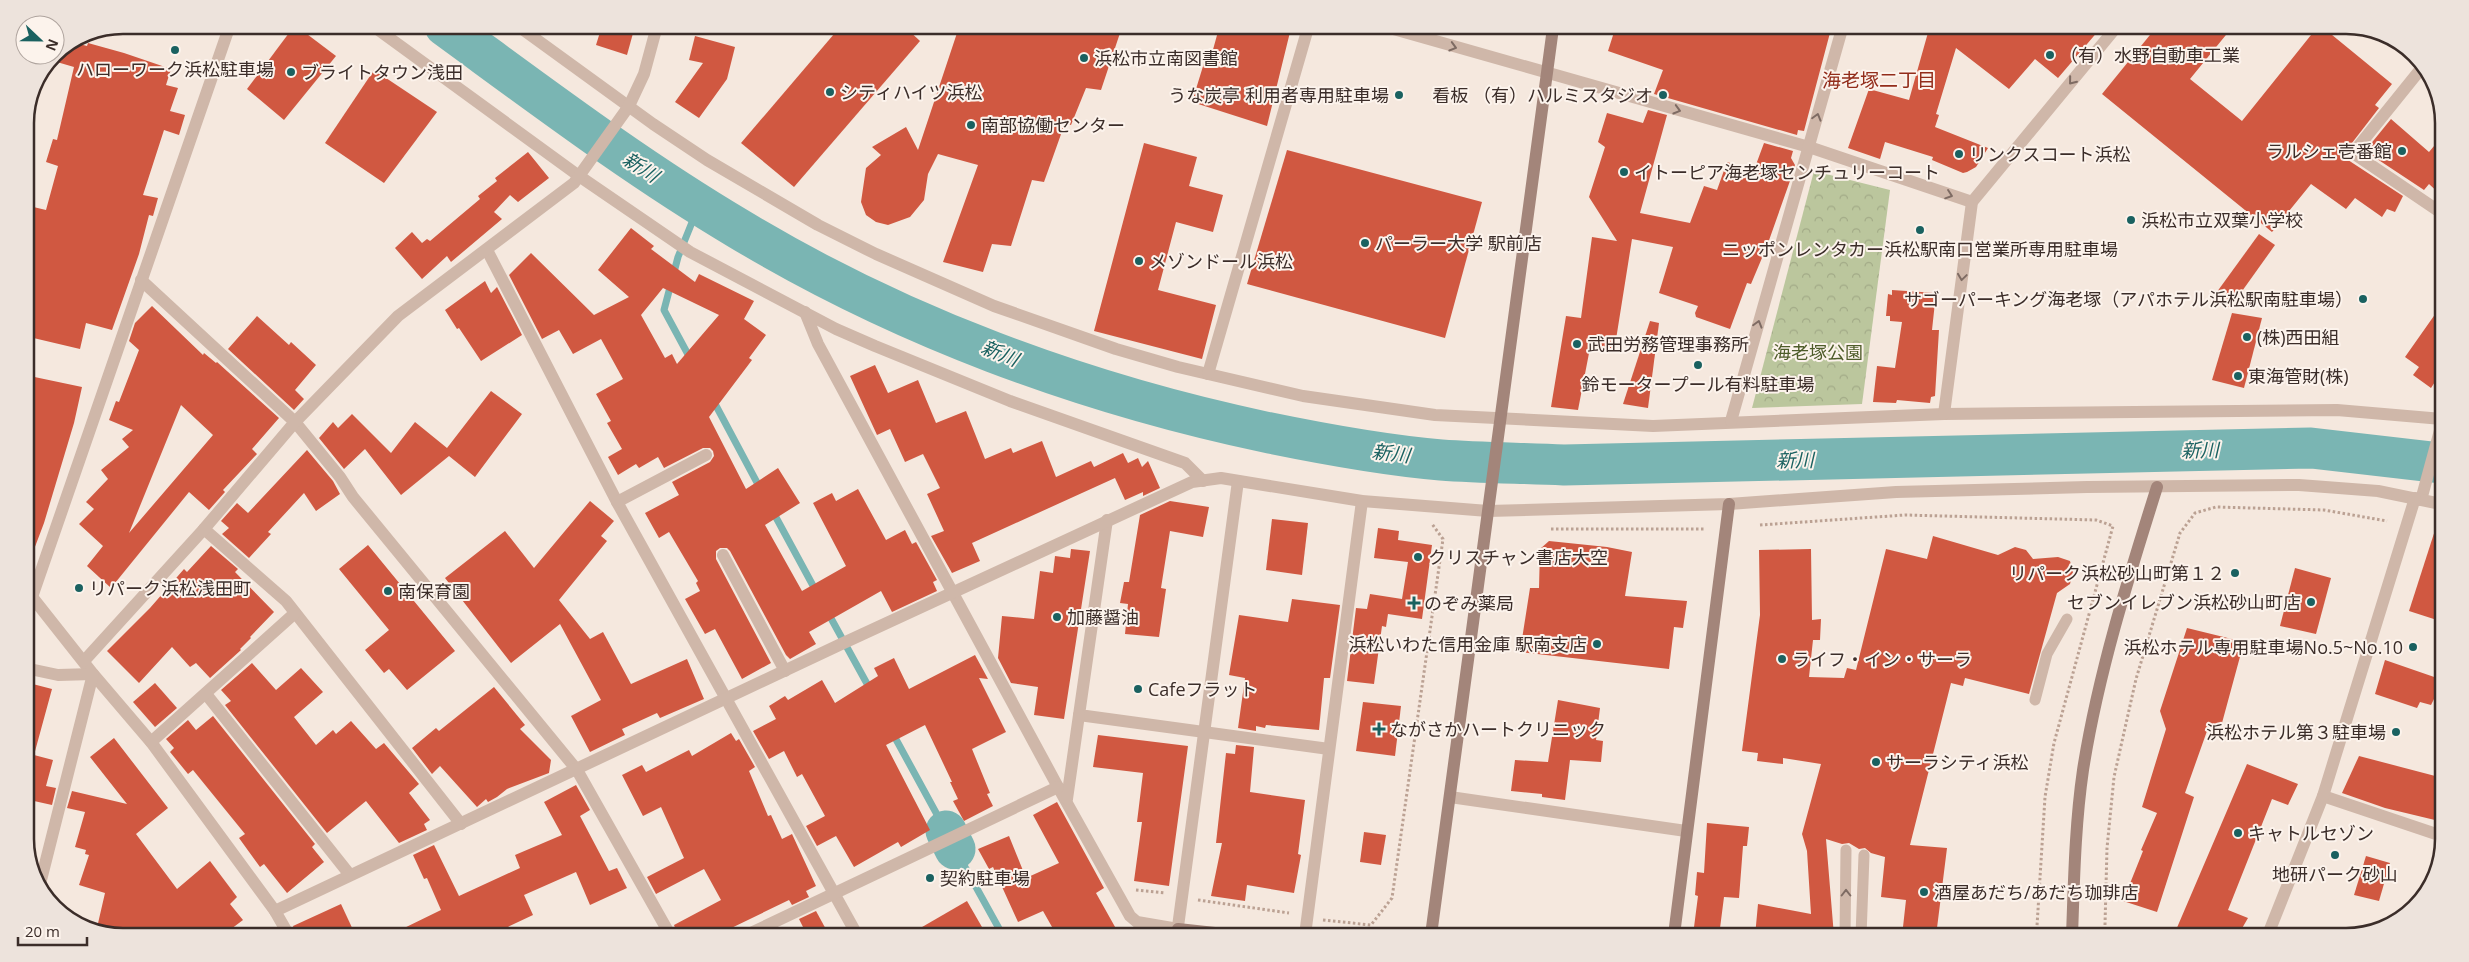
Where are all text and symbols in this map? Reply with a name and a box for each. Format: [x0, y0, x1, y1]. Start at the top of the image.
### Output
north arrow [15, 15, 65, 65]
text: N [42, 36, 63, 54]
one-way arrow [1449, 41, 1457, 51]
place label: （有）水野自動車工業 [2060, 43, 2240, 67]
marker: ハローワーク浜松駐車場 [169, 44, 181, 56]
place label: 浜松市立南図書館 [1094, 46, 1238, 70]
marker: （有）水野自動車工業 [2044, 49, 2056, 61]
marker: 浜松市立南図書館 [1078, 52, 1090, 64]
place label: ハローワーク浜松駐車場 [76, 57, 274, 81]
place label: ブライトタウン浅田 [301, 60, 463, 84]
marker: ブライトタウン浅田 [285, 66, 297, 78]
district label: 海老塚二丁目 [1822, 67, 1936, 93]
one-way arrow [2070, 75, 2078, 84]
place label: シティハイツ浜松 [840, 80, 983, 104]
place label: うな炭亭 利用者専用駐車場 [1168, 83, 1389, 107]
place label: 看板 （有）ハルミスタジオ [1432, 83, 1653, 107]
marker: シティハイツ浜松 [824, 86, 836, 98]
marker: うな炭亭 利用者専用駐車場 [1393, 89, 1405, 101]
marker: 看板 （有）ハルミスタジオ [1657, 89, 1669, 101]
one-way arrow [1673, 105, 1681, 115]
place label: 南部協働センター [981, 113, 1125, 137]
one-way arrow [1812, 114, 1822, 122]
marker: 南部協働センター [965, 119, 977, 131]
place label: ラルシェ壱番館 [2266, 139, 2392, 163]
place label: リンクスコート浜松 [1969, 142, 2130, 166]
marker: ラルシェ壱番館 [2396, 145, 2408, 157]
water label: 新川 [618, 146, 666, 189]
marker: リンクスコート浜松 [1953, 148, 1965, 160]
place label: イトーピア海老塚センチュリーコート [1634, 160, 1940, 184]
marker: イトーピア海老塚センチュリーコート [1618, 166, 1630, 178]
one-way arrow [1945, 189, 1953, 199]
place label: 浜松市立双葉小学校 [2141, 208, 2303, 232]
marker: 浜松市立双葉小学校 [2125, 214, 2137, 226]
marker: ニッポンレンタカー浜松駅南口営業所専用駐車場 [1914, 224, 1926, 236]
place label: パーラー大学 駅前店 [1375, 231, 1542, 255]
marker: パーラー大学 駅前店 [1359, 237, 1371, 249]
place label: ニッポンレンタカー浜松駅南口営業所専用駐車場 [1722, 237, 2118, 261]
place label: メゾンドール浜松 [1149, 249, 1293, 273]
marker: メゾンドール浜松 [1133, 255, 1145, 267]
one-way arrow [1958, 273, 1968, 281]
place label: サゴーパーキング海老塚（アパホテル浜松駅南駐車場） [1904, 287, 2353, 311]
marker: サゴーパーキング海老塚（アパホテル浜松駅南駐車場） [2357, 293, 2369, 305]
one-way arrow [1753, 320, 1763, 329]
place label: (株)西田組 [2257, 325, 2340, 349]
marker: (株)西田組 [2241, 331, 2253, 343]
place label: 武田労務管理事務所 [1587, 332, 1749, 356]
water label: 新川 [978, 334, 1024, 373]
marker: 武田労務管理事務所 [1571, 338, 1583, 350]
park label: 海老塚公園 [1773, 340, 1863, 364]
marker: 鈴モータープール有料駐車場 [1692, 359, 1704, 371]
place label: 東海管財(株) [2248, 364, 2349, 388]
marker: 東海管財(株) [2232, 370, 2244, 382]
place label: 鈴モータープール有料駐車場 [1582, 372, 1814, 396]
water label: 新川 [2181, 437, 2221, 463]
water label: 新川 [1371, 438, 1413, 468]
water label: 新川 [1776, 447, 1816, 473]
place label: クリスチャン書店大空 [1428, 545, 1608, 569]
marker: クリスチャン書店大空 [1412, 551, 1424, 563]
place label: リパーク浜松砂山町第１２ [2009, 561, 2225, 585]
marker: リパーク浜松砂山町第１２ [2229, 567, 2241, 579]
place label: リパーク浜松浅田町 [89, 576, 251, 600]
place label: 南保育園 [398, 579, 470, 603]
marker: リパーク浜松浅田町 [73, 582, 85, 594]
marker: 南保育園 [382, 585, 394, 597]
place label: セブンイレブン浜松砂山町店 [2067, 590, 2301, 614]
place label: のぞみ薬局 [1424, 591, 1514, 615]
marker: セブンイレブン浜松砂山町店 [2305, 596, 2317, 608]
marker: のぞみ薬局 [1408, 597, 1420, 609]
place label: 加藤醤油 [1067, 605, 1139, 629]
marker: 加藤醤油 [1051, 611, 1063, 623]
place label: 浜松いわた信用金庫 駅南支店 [1348, 632, 1587, 656]
place label: 浜松ホテル専用駐車場No.5~No.10 [2124, 635, 2403, 659]
marker: 浜松いわた信用金庫 駅南支店 [1591, 638, 1603, 650]
marker: 浜松ホテル専用駐車場No.5~No.10 [2407, 641, 2419, 653]
place label: ライフ・イン・サーラ [1792, 647, 1972, 671]
marker: ライフ・イン・サーラ [1776, 653, 1788, 665]
place label: Cafeフラット [1148, 677, 1258, 701]
marker: Cafeフラット [1132, 683, 1144, 695]
place label: ながさかハートクリニック [1390, 717, 1606, 741]
place label: 浜松ホテル第３駐車場 [2206, 720, 2386, 744]
marker: ながさかハートクリニック [1372, 722, 1386, 736]
marker: 浜松ホテル第３駐車場 [2390, 726, 2402, 738]
place label: サーラシティ浜松 [1886, 750, 2029, 774]
marker: サーラシティ浜松 [1870, 756, 1882, 768]
place label: キャトルセゾン [2248, 821, 2374, 845]
marker: キャトルセゾン [2232, 827, 2244, 839]
marker: 地研パーク砂山 [2329, 849, 2341, 861]
place label: 地研パーク砂山 [2272, 862, 2398, 886]
place label: 契約駐車場 [940, 866, 1030, 890]
marker: 契約駐車場 [924, 872, 936, 884]
place label: 酒屋あだち/あだち珈琲店 [1934, 880, 2139, 904]
marker: 酒屋あだち/あだち珈琲店 [1918, 886, 1930, 898]
one-way arrow [1841, 889, 1851, 896]
scale bar [18, 914, 86, 946]
text: 20 m [25, 921, 60, 941]

